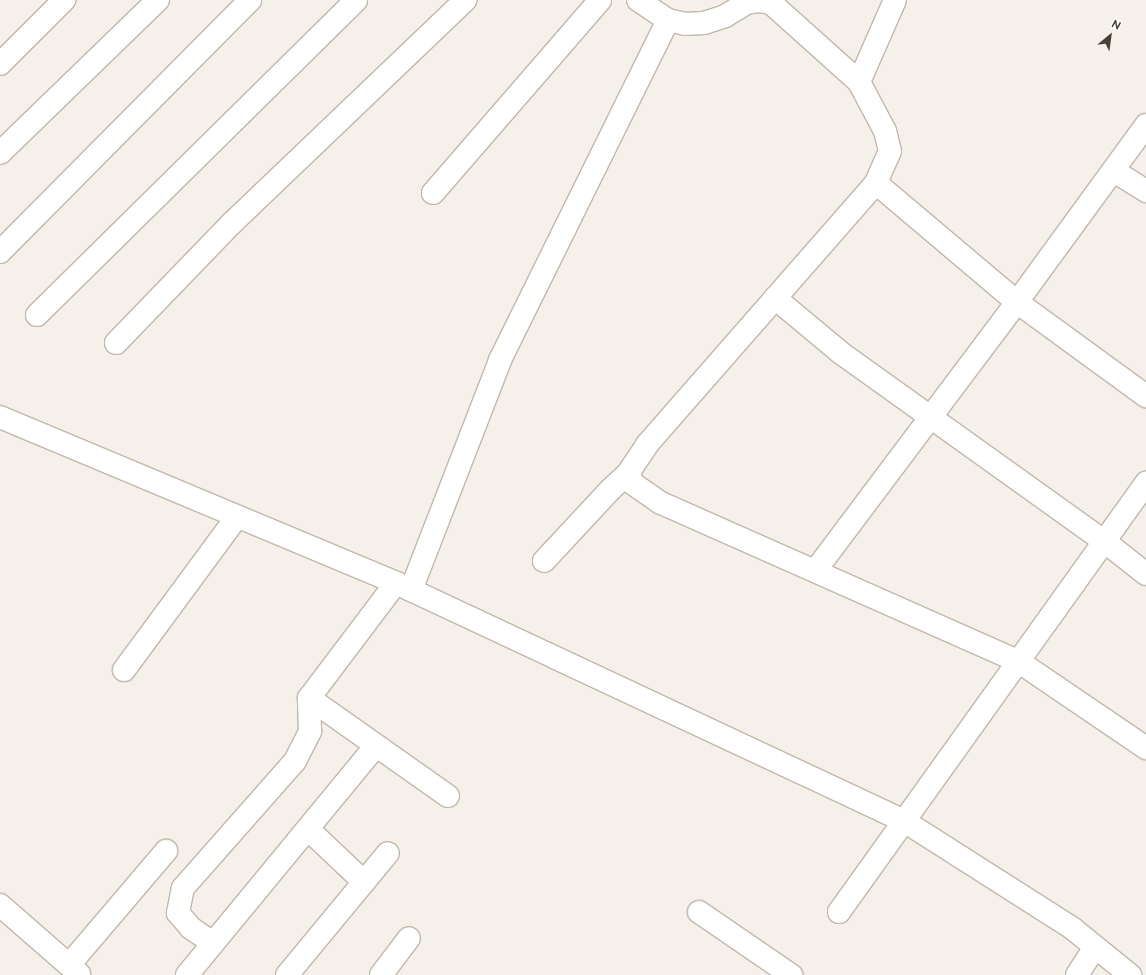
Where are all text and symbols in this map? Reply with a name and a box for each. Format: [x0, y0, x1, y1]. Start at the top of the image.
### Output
north arrow [1090, 16, 1130, 56]
text: N [1109, 17, 1123, 33]

